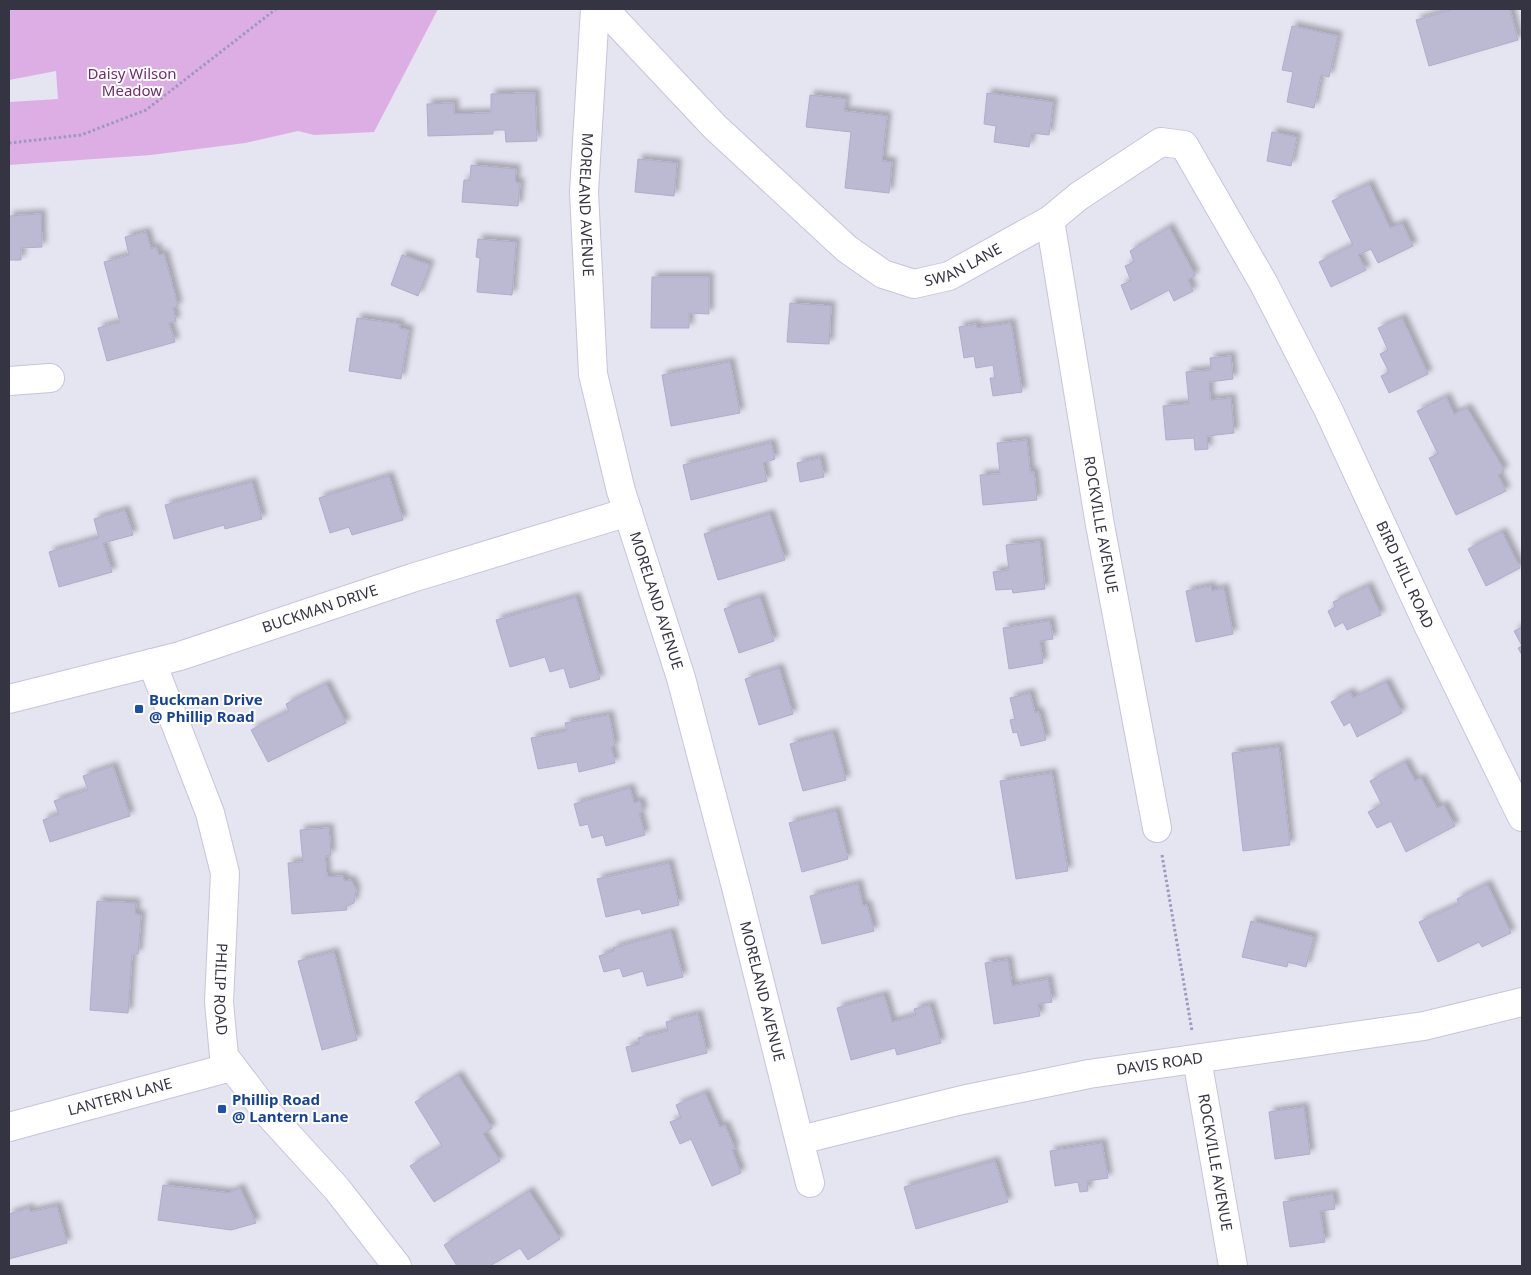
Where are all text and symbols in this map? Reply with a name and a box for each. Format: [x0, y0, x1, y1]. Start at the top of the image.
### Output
park label: Daisy Wilson Meadow [87, 63, 177, 100]
street label: MORELAND AVENUE [575, 132, 599, 277]
street label: SWAN LANE [922, 238, 1005, 290]
street label: ROCKVILLE AVENUE [1080, 455, 1124, 595]
street label: BIRD HILL ROAD [1372, 517, 1439, 631]
street label: MORELAND AVENUE [626, 529, 689, 672]
street label: BUCKMAN DRIVE [259, 579, 380, 637]
place label: Buckman Drive @ Phillip Road [149, 689, 263, 726]
marker: Buckman Drive @ Phillip Road [133, 703, 145, 715]
street label: MORELAND AVENUE [736, 919, 790, 1063]
street label: PHILIP ROAD [210, 943, 233, 1036]
street label: DAVIS ROAD [1115, 1047, 1204, 1079]
street label: LANTERN LANE [65, 1072, 174, 1120]
place label: Phillip Road @ Lantern Lane [232, 1089, 348, 1126]
street label: ROCKVILLE AVENUE [1194, 1092, 1238, 1232]
marker: Phillip Road @ Lantern Lane [216, 1103, 228, 1115]

